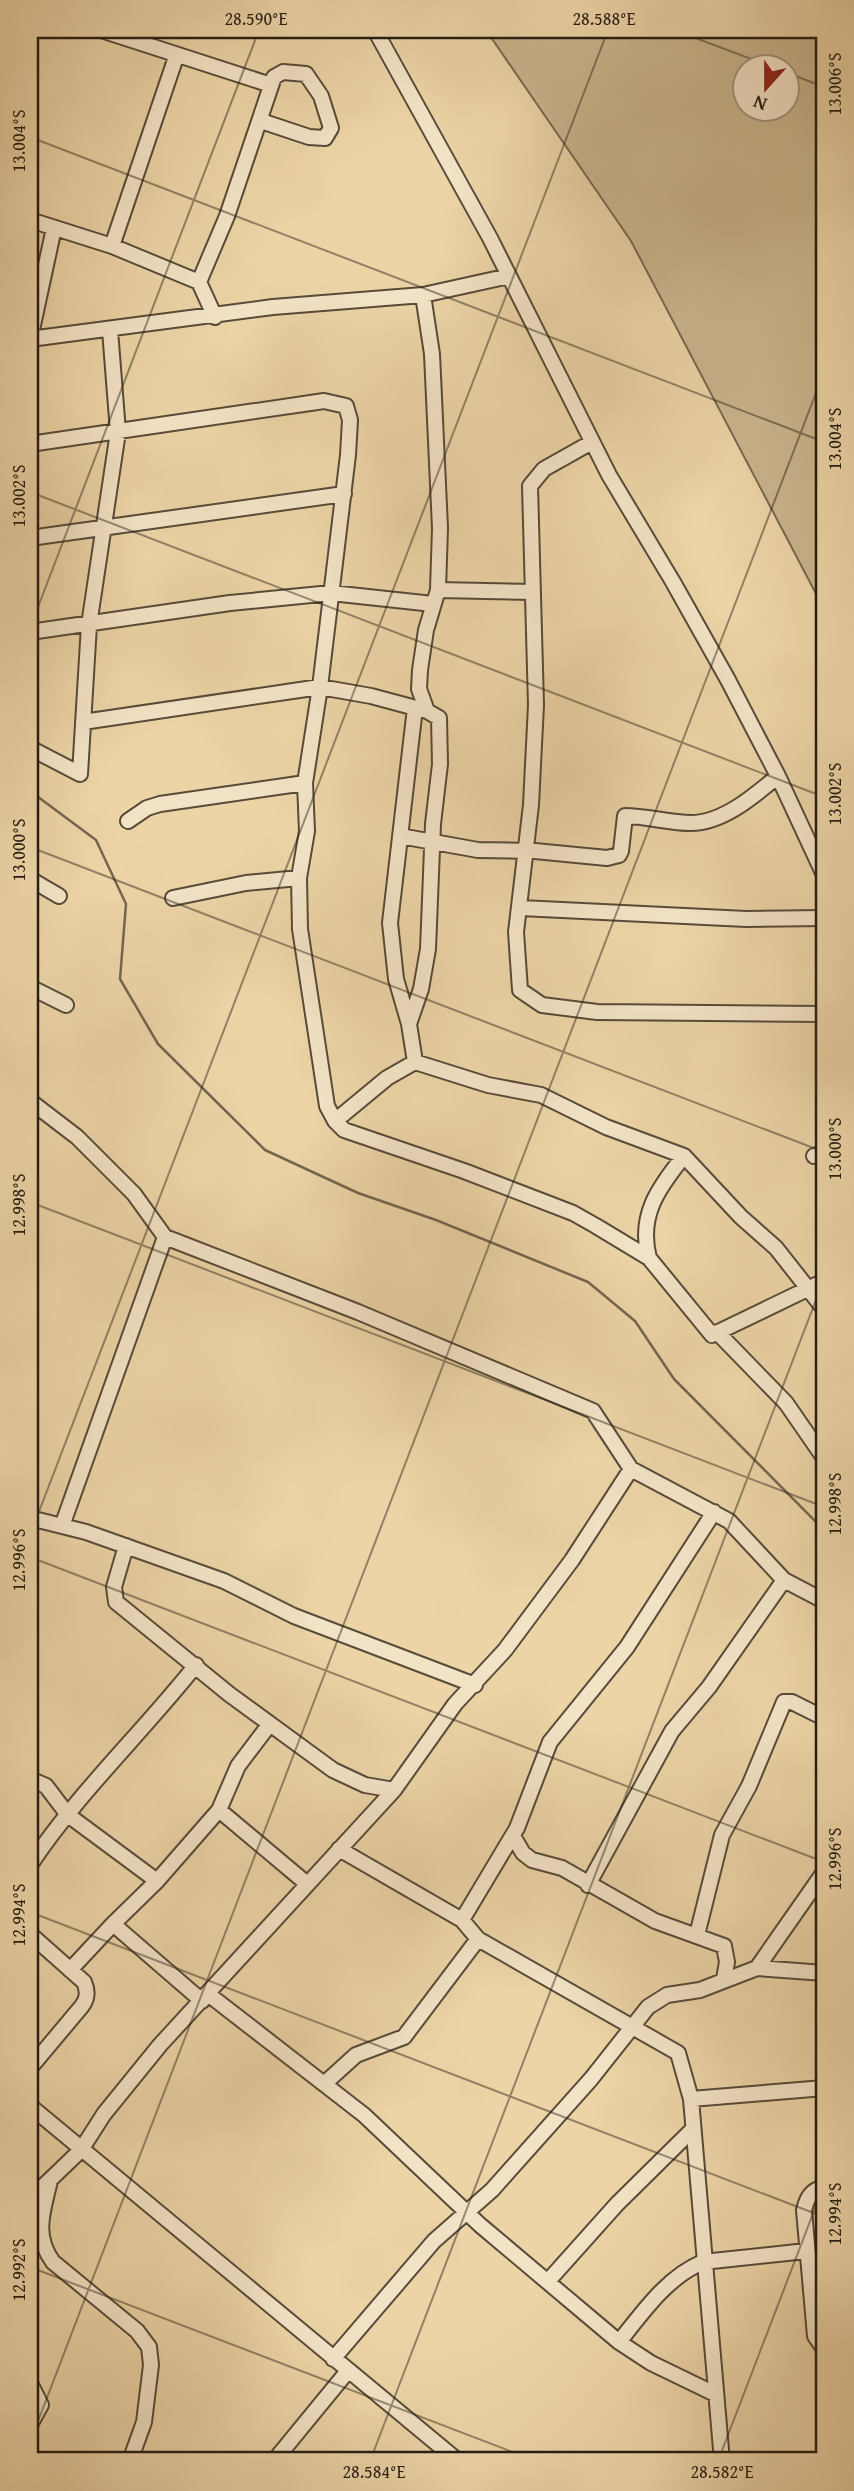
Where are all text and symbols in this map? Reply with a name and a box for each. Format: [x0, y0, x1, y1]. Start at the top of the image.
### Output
text: 28.590°E [224, 5, 288, 32]
text: 28.588°E [572, 5, 636, 32]
north arrow [732, 52, 802, 122]
text: 13.006°S [821, 52, 848, 115]
text: N [749, 88, 771, 119]
text: 13.004°S [5, 109, 32, 172]
text: 13.004°S [821, 407, 848, 470]
text: 13.002°S [5, 464, 32, 527]
text: 13.002°S [821, 762, 848, 825]
text: 13.000°S [5, 818, 32, 881]
text: 13.000°S [821, 1117, 848, 1180]
text: 12.998°S [5, 1173, 32, 1236]
text: 12.998°S [821, 1472, 848, 1535]
text: 12.996°S [5, 1528, 32, 1591]
text: 12.996°S [821, 1827, 848, 1890]
text: 12.994°S [5, 1883, 32, 1946]
text: 12.994°S [821, 2182, 848, 2245]
text: 12.992°S [5, 2238, 32, 2301]
text: 28.584°E [342, 2458, 406, 2485]
text: 28.582°E [690, 2458, 754, 2485]

